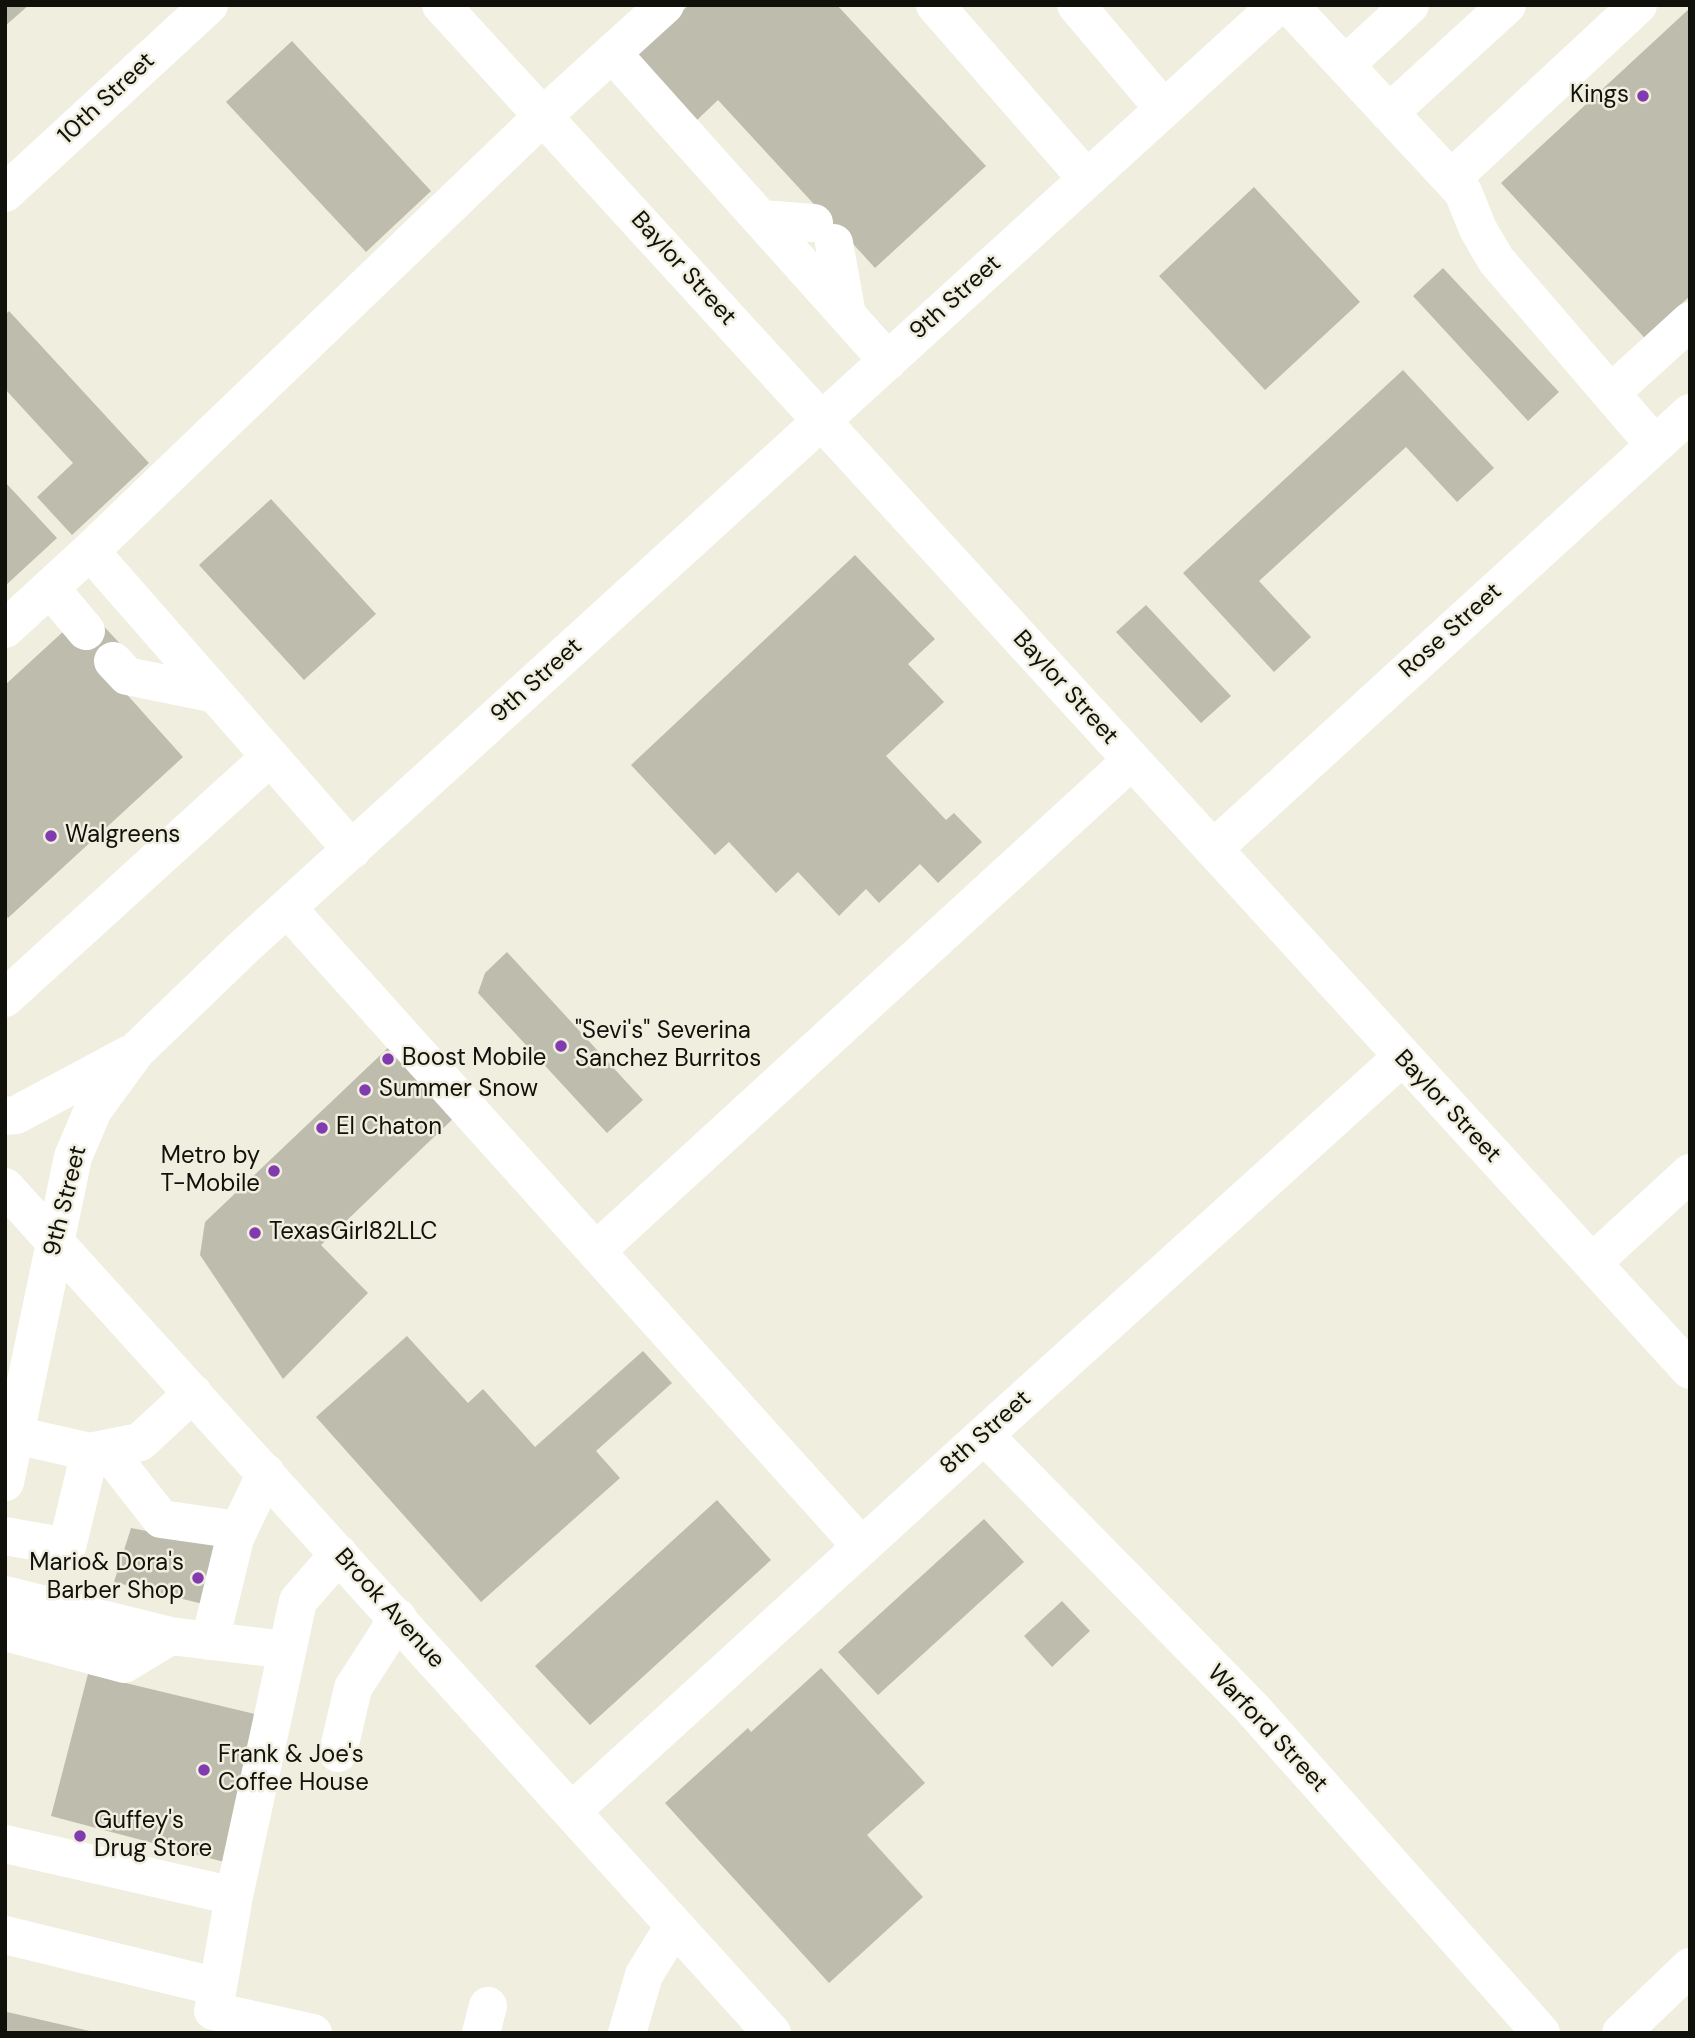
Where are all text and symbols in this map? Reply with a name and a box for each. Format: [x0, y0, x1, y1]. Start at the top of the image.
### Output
street label: 10th Street [53, 47, 161, 151]
place label: Kings [1570, 82, 1629, 110]
marker: Kings [1635, 88, 1651, 104]
street label: Baylor Street [624, 206, 742, 332]
street label: 9th Street [904, 250, 1008, 346]
street label: Rose Street [1394, 578, 1508, 684]
street label: Baylor Street [1006, 625, 1124, 751]
street label: 9th Street [485, 633, 589, 729]
place label: Walgreens [65, 822, 180, 850]
marker: Walgreens [43, 828, 59, 844]
place label: "Sevi's" Severina Sanchez Burritos [575, 1018, 761, 1074]
marker: "Sevi's" Severina Sanchez Burritos [553, 1038, 569, 1054]
place label: Boost Mobile [402, 1045, 546, 1073]
street label: Baylor Street [1388, 1045, 1506, 1169]
marker: Boost Mobile [380, 1051, 396, 1067]
place label: Summer Snow [379, 1076, 538, 1104]
marker: Summer Snow [357, 1082, 373, 1098]
place label: El Chaton [336, 1114, 442, 1142]
marker: El Chaton [314, 1120, 330, 1136]
street label: 9th Street [38, 1143, 94, 1259]
place label: Metro by T-Mobile [161, 1143, 260, 1199]
marker: Metro by T-Mobile [266, 1163, 282, 1179]
place label: TexasGirl82LLC [269, 1219, 437, 1247]
marker: TexasGirl82LLC [247, 1225, 263, 1241]
street label: 8th Street [935, 1385, 1037, 1481]
street label: Brook Avenue [328, 1543, 450, 1675]
place label: Mario& Dora's Barber Shop [29, 1550, 184, 1606]
marker: Mario& Dora's Barber Shop [190, 1570, 206, 1586]
street label: Warford Street [1201, 1659, 1333, 1799]
place label: Frank & Joe's Coffee House [218, 1742, 369, 1798]
marker: Frank & Joe's Coffee House [196, 1762, 212, 1778]
place label: Guffey's Drug Store [94, 1808, 212, 1864]
marker: Guffey's Drug Store [72, 1828, 88, 1844]

